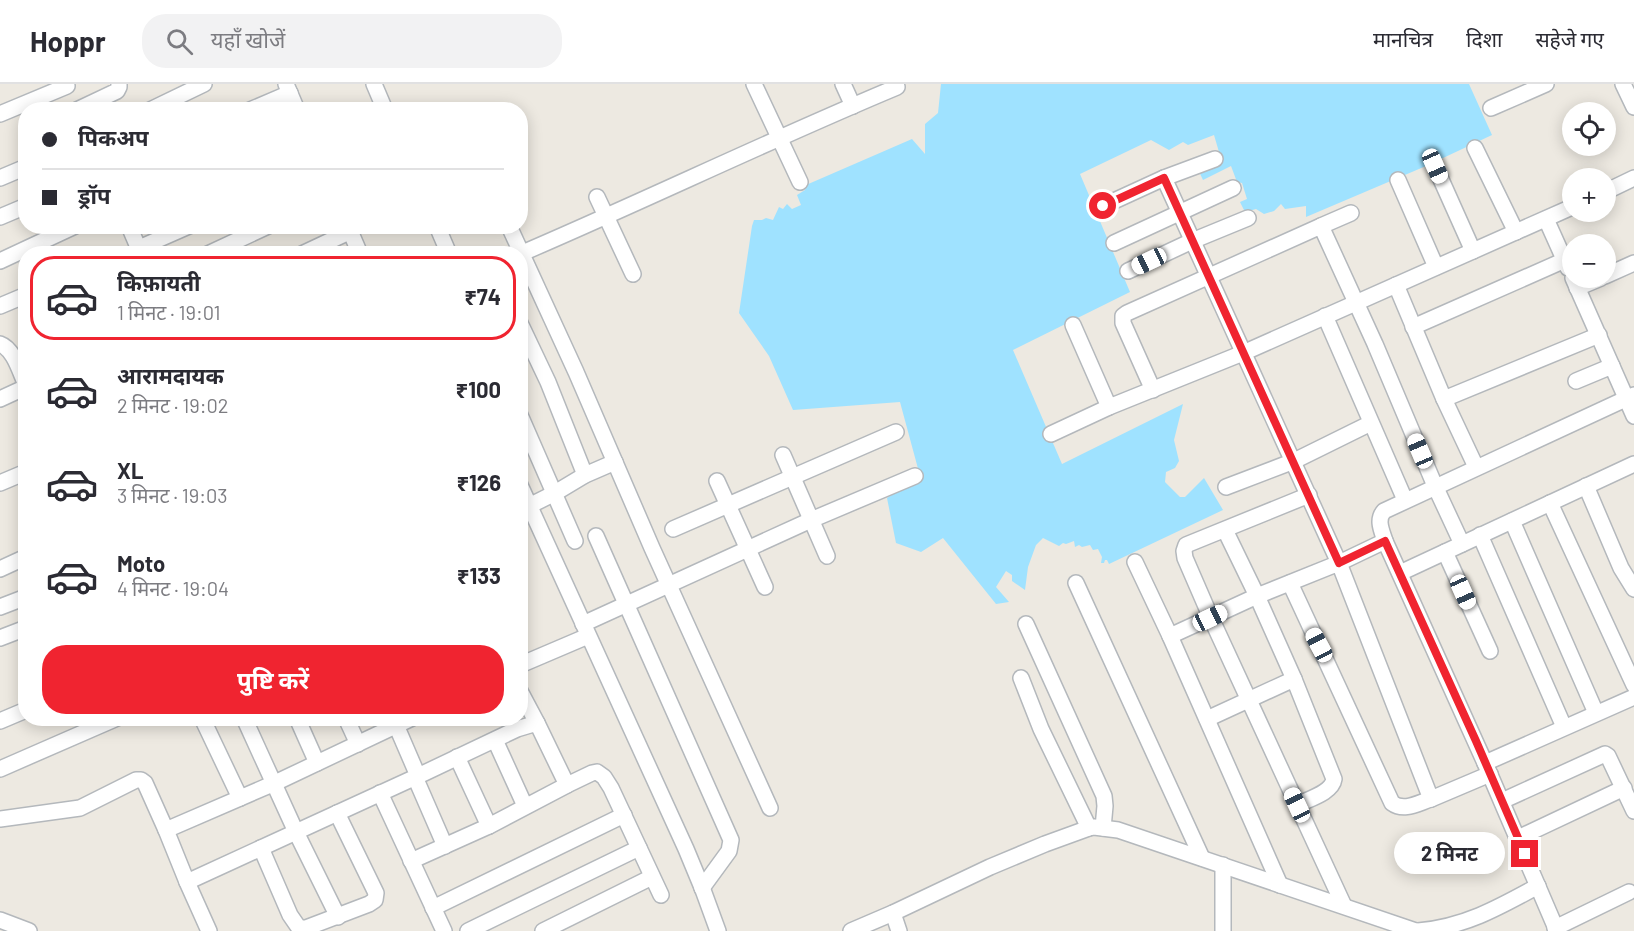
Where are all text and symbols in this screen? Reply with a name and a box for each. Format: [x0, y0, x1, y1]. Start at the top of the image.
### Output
search box [142, 14, 562, 68]
text: Hoppr [30, 24, 106, 58]
icon: search [163, 25, 196, 58]
text: यहाँ खोजें [211, 26, 285, 52]
text: मानचित्र [1373, 26, 1433, 51]
text: दिशा [1466, 26, 1502, 51]
text: सहेजे गए [1535, 26, 1604, 51]
map controls [1562, 102, 1616, 288]
button: locate [1562, 102, 1616, 156]
text: पिकअप [78, 124, 149, 150]
car [1419, 146, 1451, 186]
button: + [1562, 168, 1616, 222]
text: ड्रॉप [78, 182, 111, 208]
route start [1089, 192, 1116, 219]
button: − [1562, 234, 1616, 288]
car [1129, 245, 1169, 277]
text: किफ़ायती [117, 269, 201, 295]
icon: car [45, 271, 99, 325]
text: ₹74 [464, 283, 501, 309]
text: 1 मिनट · 19:01 [117, 300, 220, 324]
text: आरामदायक [117, 362, 224, 388]
icon: car [45, 364, 99, 418]
text: ₹100 [456, 376, 501, 402]
text: 2 मिनट · 19:02 [117, 393, 228, 417]
car [1405, 431, 1435, 471]
icon: car [45, 457, 99, 511]
text: XL [117, 457, 143, 483]
text: ₹126 [456, 469, 501, 495]
text: 3 मिनट · 19:03 [117, 483, 228, 507]
icon: car [45, 550, 99, 604]
text: Moto [117, 550, 165, 576]
text: ₹133 [457, 562, 501, 588]
car [1447, 572, 1479, 612]
text: 4 मिनट · 19:04 [117, 576, 229, 600]
car [1190, 602, 1230, 634]
car [1303, 625, 1335, 665]
button: पुष्टि करें [42, 645, 504, 714]
car [1281, 785, 1313, 825]
callout: 2 मिनट [1393, 833, 1504, 875]
route end [1511, 840, 1538, 867]
text: 2 मिनट [1421, 841, 1478, 865]

